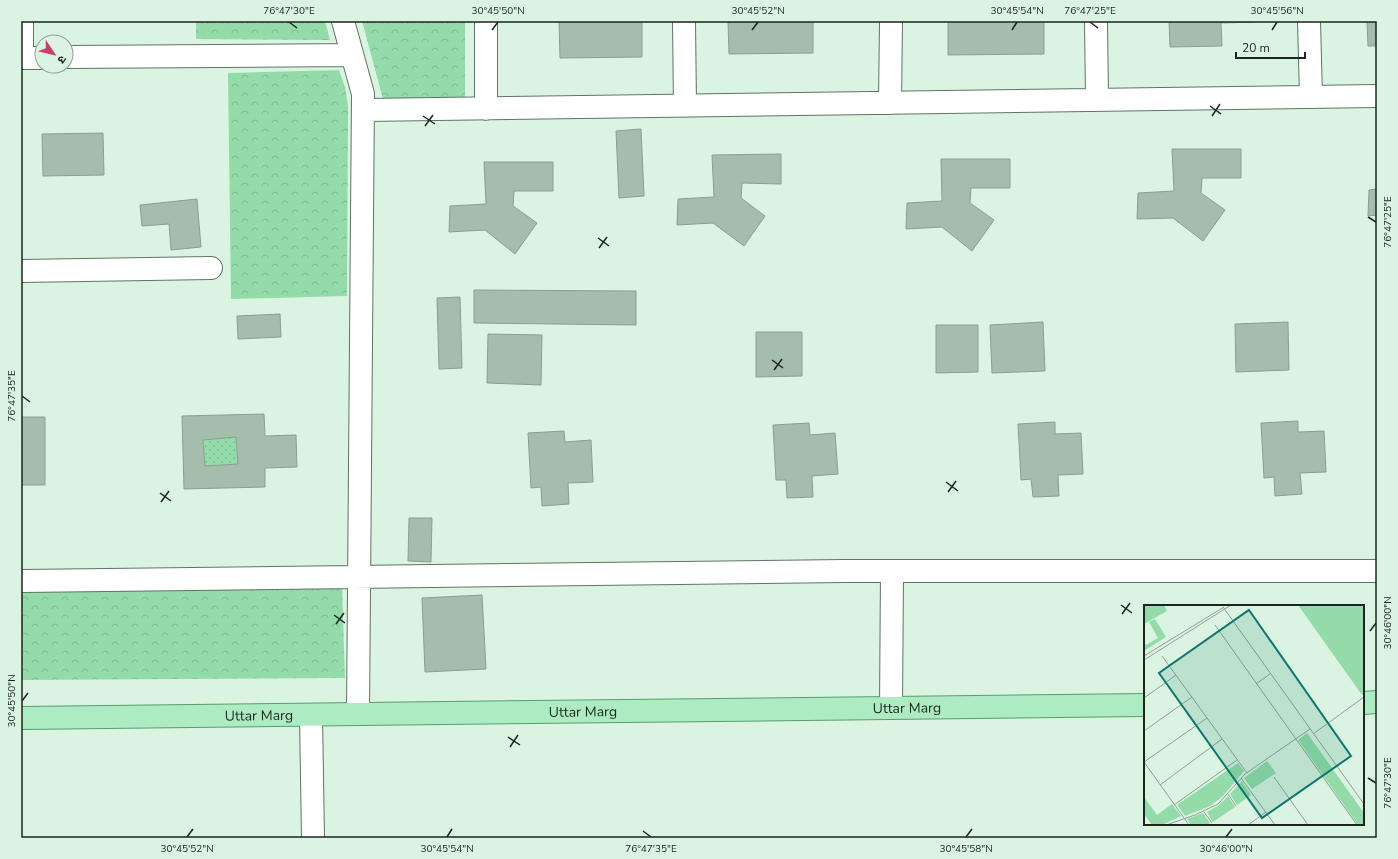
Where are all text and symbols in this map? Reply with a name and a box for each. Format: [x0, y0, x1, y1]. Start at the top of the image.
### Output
text: 76°47'30"E [263, 4, 315, 18]
text: 30°45'50"N [471, 4, 525, 18]
text: 30°45'52"N [731, 4, 785, 18]
text: 30°45'54"N [990, 4, 1044, 18]
text: 76°47'25"E [1064, 4, 1116, 18]
text: 30°45'56"N [1250, 4, 1304, 18]
north arrow [34, 34, 74, 74]
scale bar [1236, 34, 1305, 60]
text: 20 m [1242, 40, 1270, 56]
text: उ [53, 53, 70, 67]
text: 76°47'25"E [1381, 196, 1395, 248]
text: 76°47'35"E [5, 370, 19, 422]
text: 30°46'00"N [1381, 596, 1395, 650]
inset map [1144, 605, 1364, 825]
text: 30°45'50"N [5, 674, 19, 728]
street label: Uttar Marg [873, 698, 941, 718]
street label: Uttar Marg [549, 702, 617, 721]
street label: Uttar Marg [225, 705, 293, 725]
text: 76°47'30"E [1381, 757, 1395, 809]
text: 30°45'52"N [160, 842, 214, 856]
text: 30°45'54"N [420, 842, 474, 856]
text: 76°47'35"E [625, 842, 677, 856]
text: 30°45'58"N [939, 842, 993, 856]
text: 30°46'00"N [1199, 842, 1253, 856]

